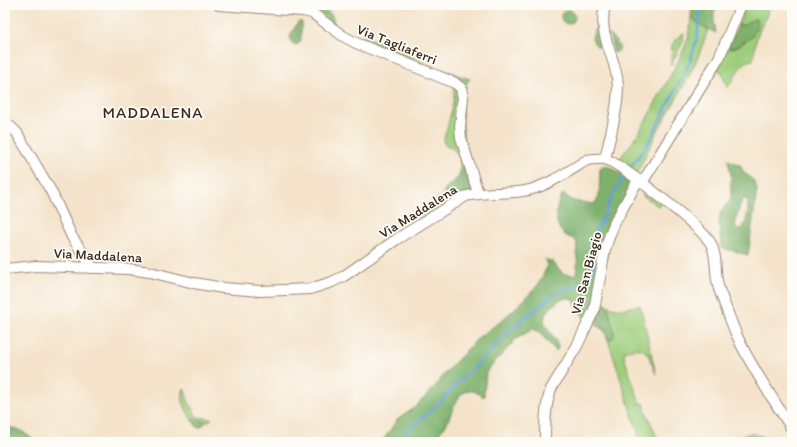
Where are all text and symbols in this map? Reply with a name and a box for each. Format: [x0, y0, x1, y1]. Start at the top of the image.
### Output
street label: Via Tagliaferri [354, 21, 439, 68]
district label: MADDALENA [102, 103, 204, 122]
street label: Via Maddalena [376, 180, 461, 242]
street label: Via San Biagio [567, 230, 606, 317]
street label: Via Maddalena [53, 245, 143, 266]

